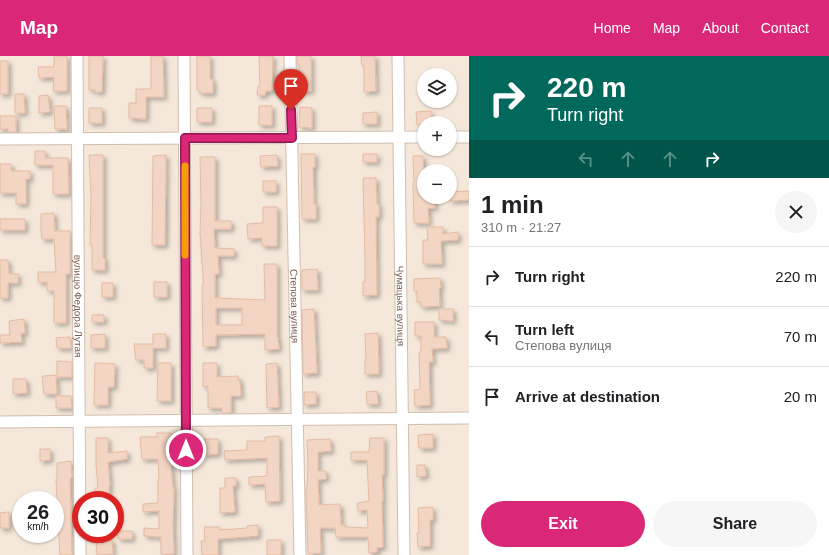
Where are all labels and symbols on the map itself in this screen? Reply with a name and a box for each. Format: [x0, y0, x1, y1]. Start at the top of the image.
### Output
pin [274, 69, 308, 110]
street label: вулицю Федора Лутая [72, 255, 84, 357]
street label: Чумацька вулиця [395, 266, 406, 346]
street label: Степова вулиця [288, 269, 301, 343]
position arrow [165, 429, 207, 471]
speed limit sign: 30 [72, 491, 124, 543]

